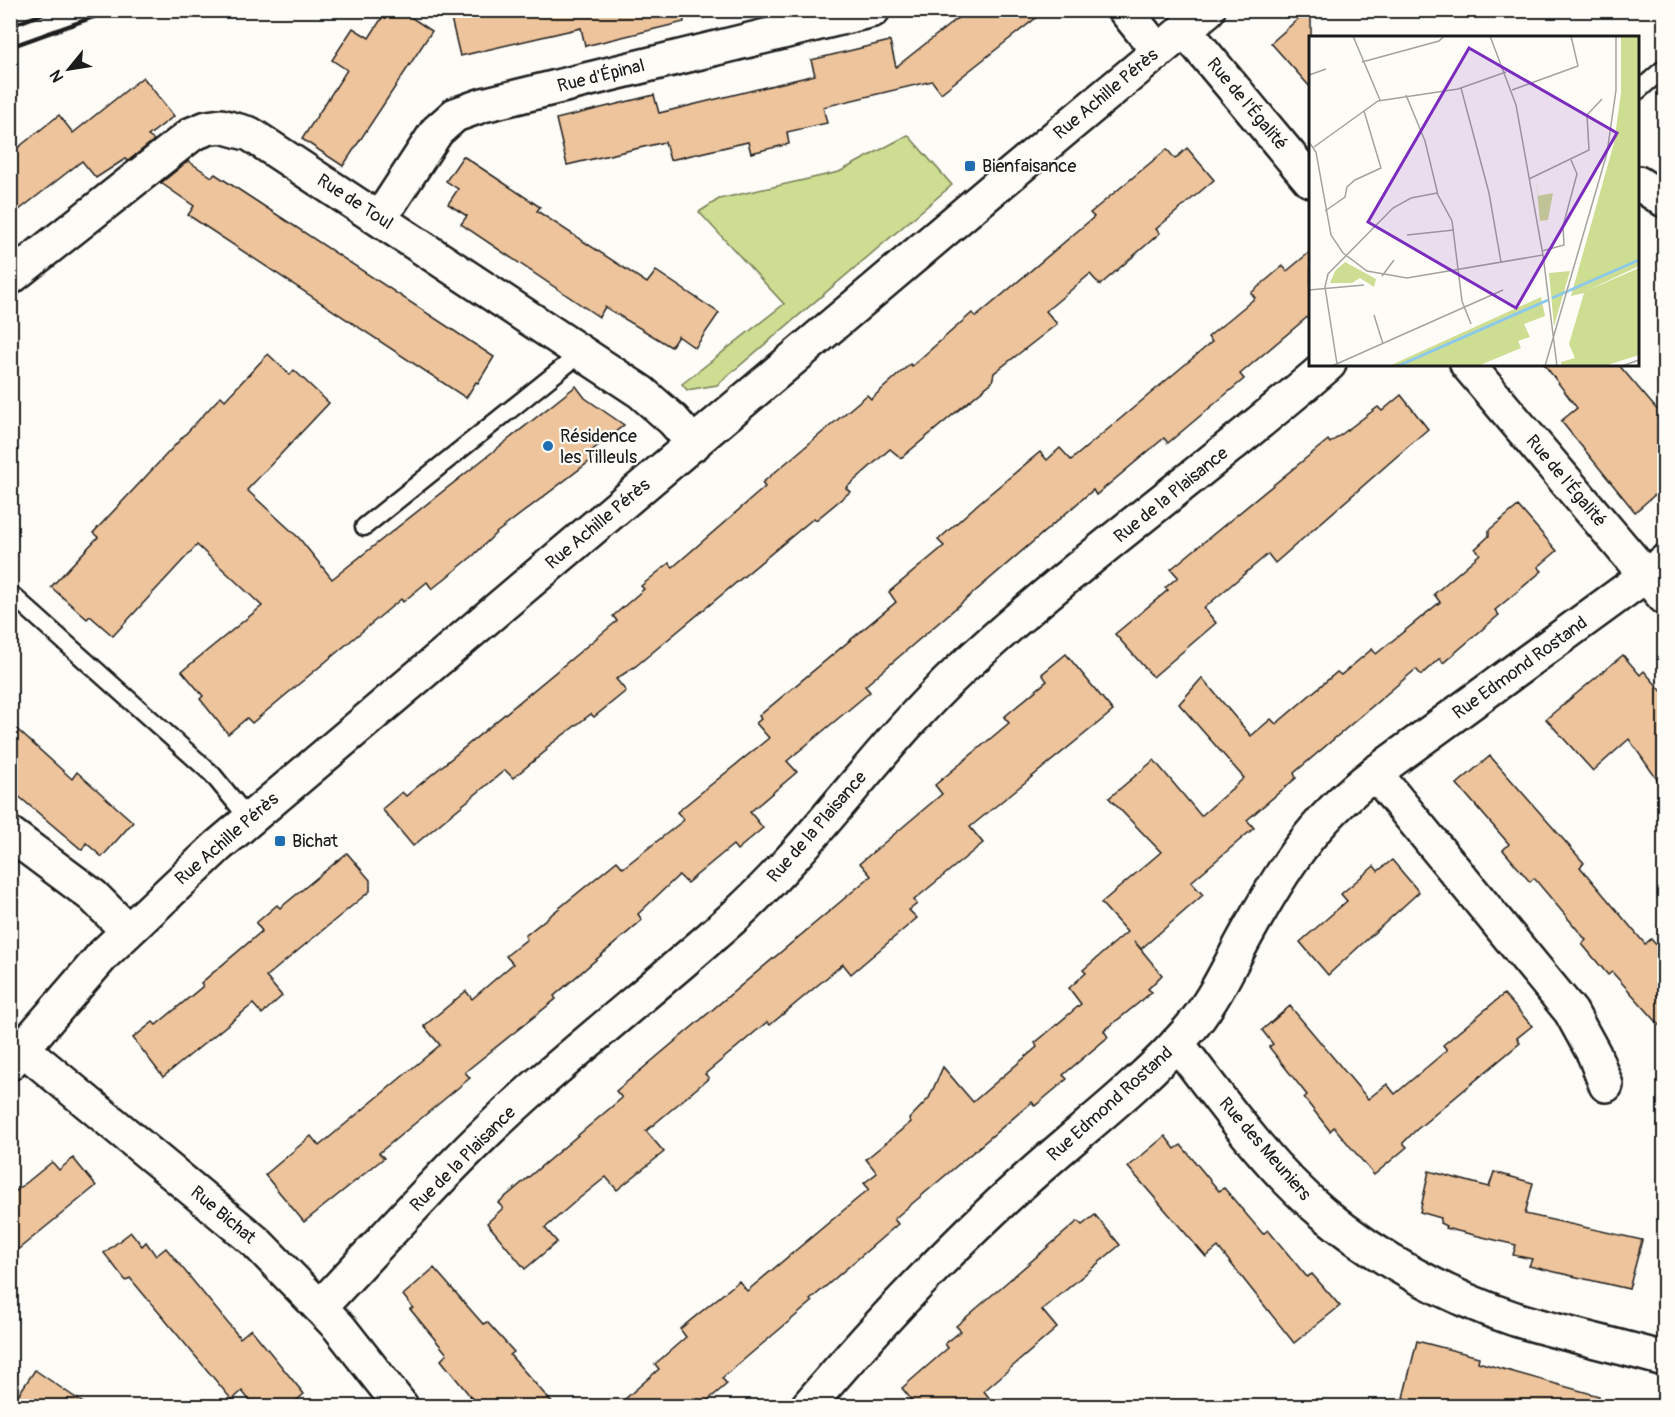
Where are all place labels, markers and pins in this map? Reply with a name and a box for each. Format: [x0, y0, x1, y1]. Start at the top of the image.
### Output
place label: Bienfaisance [982, 155, 1076, 178]
marker: Bienfaisance [963, 159, 977, 173]
place label: Résidence les Tilleuls [560, 425, 637, 469]
marker: Résidence les Tilleuls [541, 439, 555, 453]
place label: Bichat [292, 830, 339, 853]
marker: Bichat [273, 834, 287, 848]

